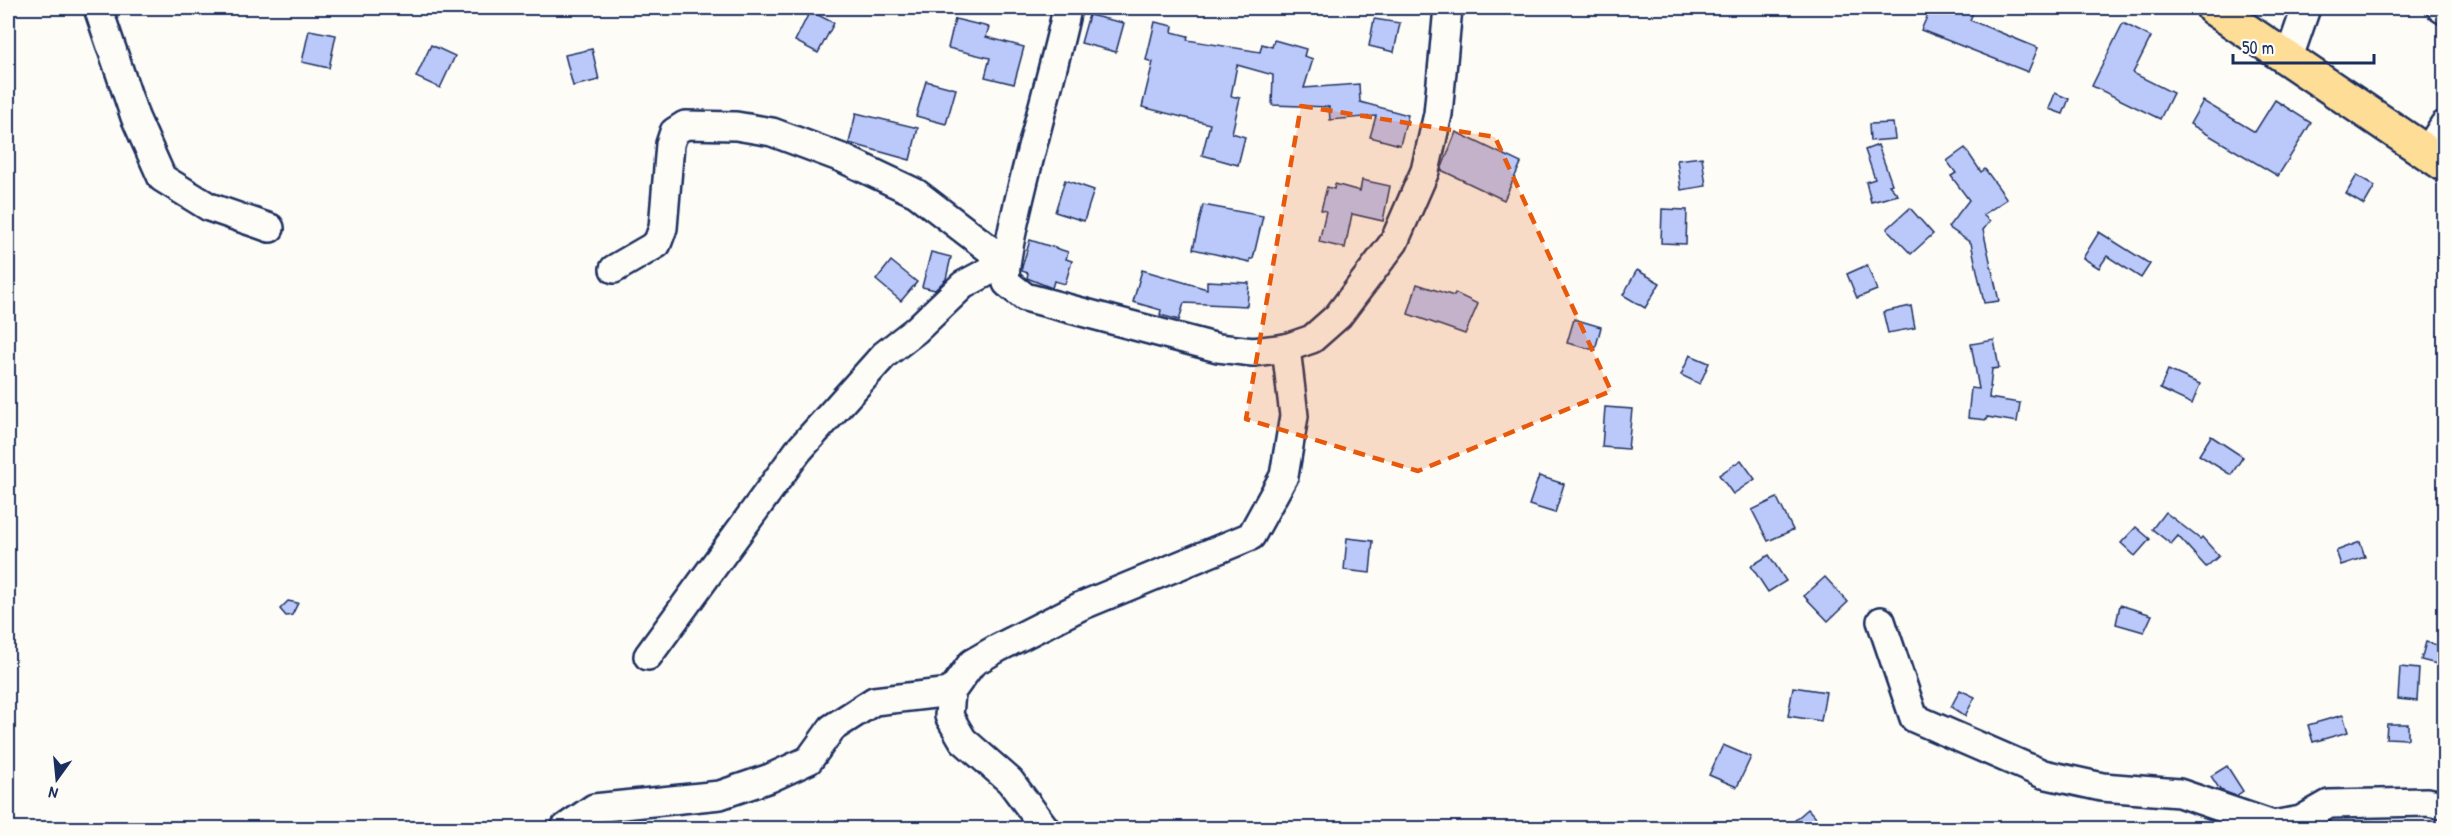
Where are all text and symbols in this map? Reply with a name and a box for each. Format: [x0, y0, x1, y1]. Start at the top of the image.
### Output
scale bar [2233, 27, 2374, 65]
text: 50 m [2242, 35, 2274, 60]
north arrow [27, 749, 87, 809]
text: N [46, 782, 60, 805]

